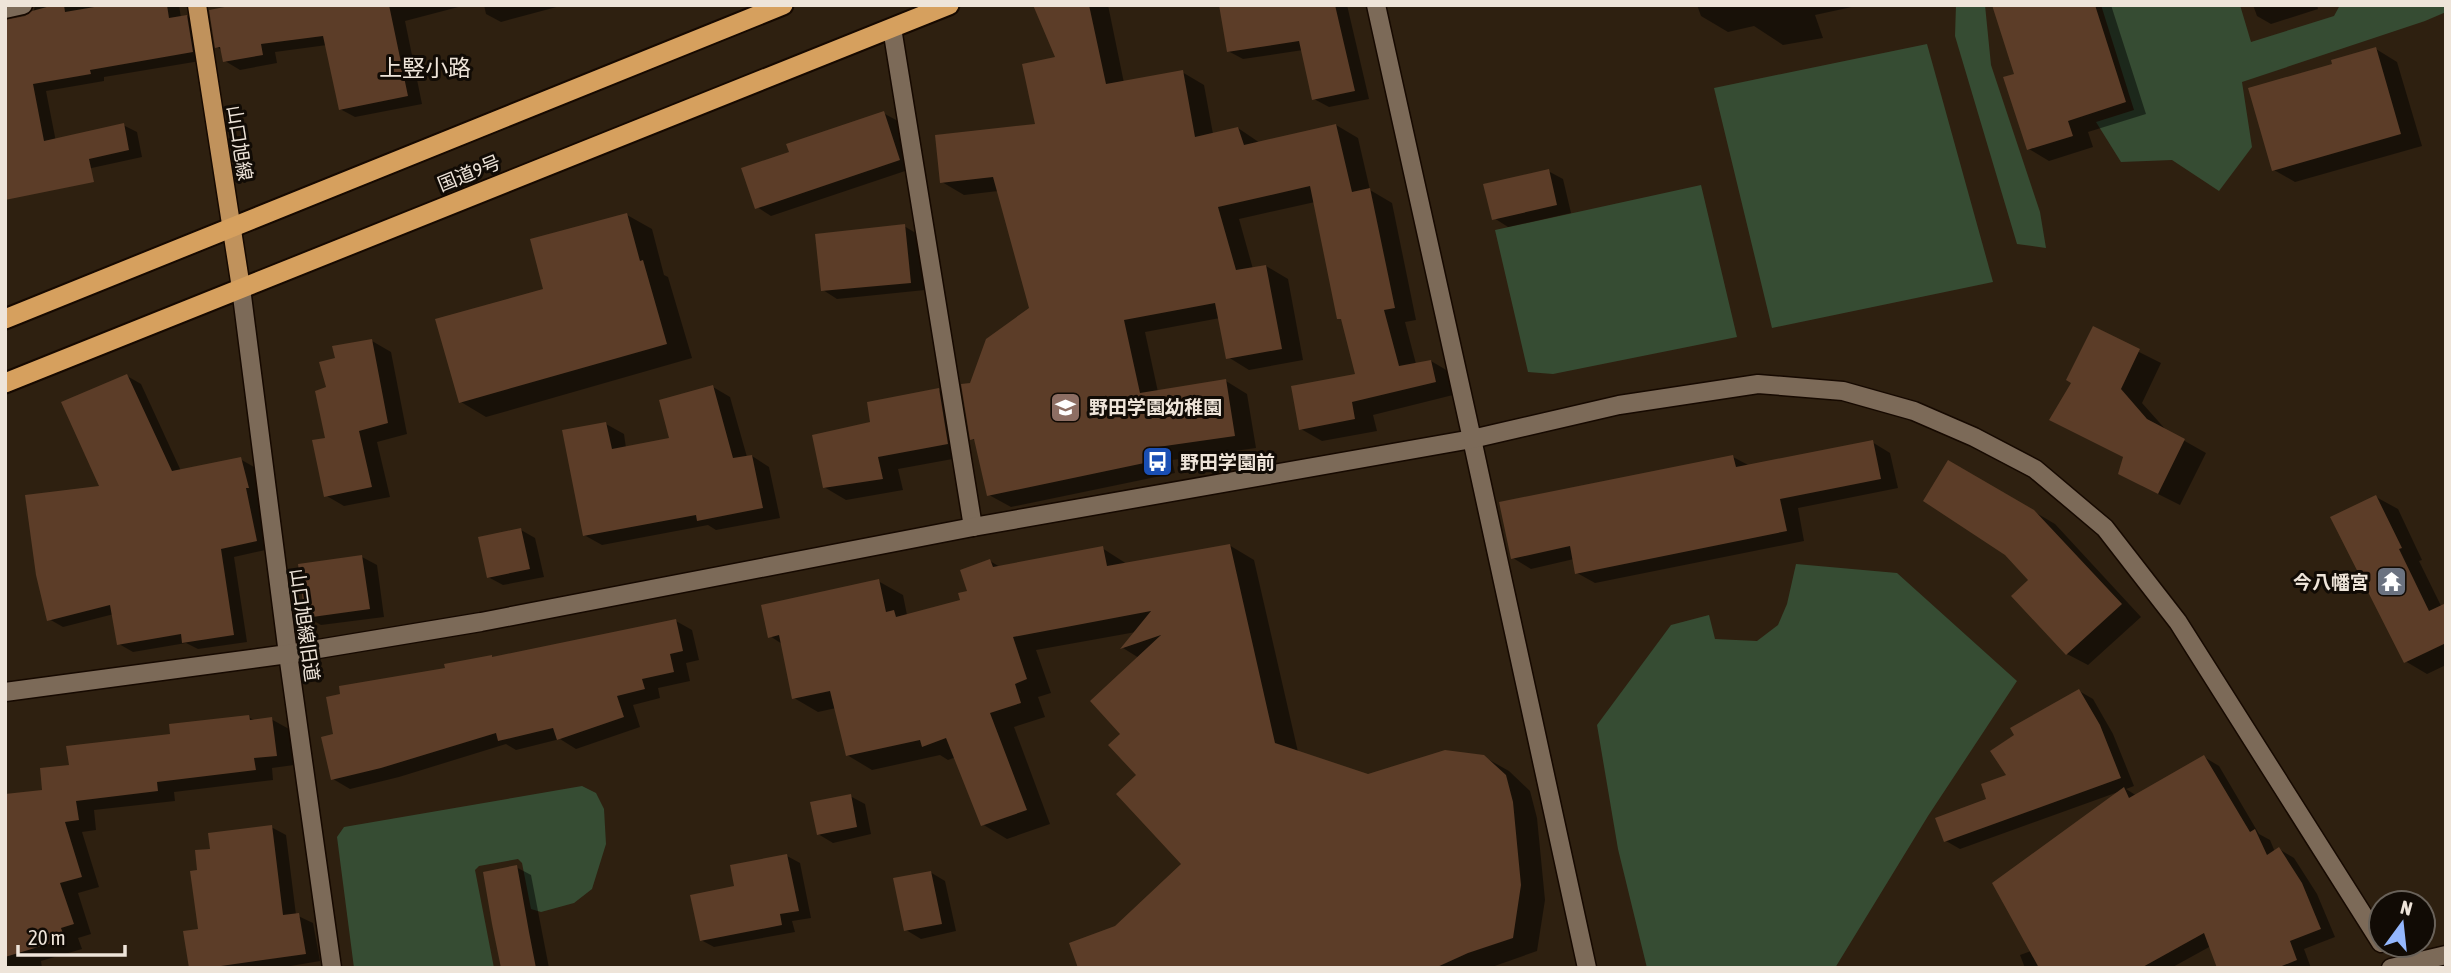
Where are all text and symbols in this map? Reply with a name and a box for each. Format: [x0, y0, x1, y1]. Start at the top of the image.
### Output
district label: 上竪小路 [379, 55, 471, 81]
street label: 山口旭線 [223, 104, 257, 182]
street label: 国道9号 [434, 150, 504, 196]
school or university icon: 野田学園幼稚園 [1049, 390, 1083, 424]
place label: 野田学園幼稚園 [1089, 396, 1222, 418]
bus stop icon: 野田学園前 [1140, 445, 1174, 479]
place label: 野田学園前 [1180, 451, 1275, 473]
temple icon: 今八幡宮 [2375, 565, 2409, 599]
street label: 山口旭線旧道 [286, 567, 324, 683]
place label: 今八幡宮 [2293, 571, 2369, 593]
north arrow [2367, 889, 2437, 959]
text: N [2398, 896, 2415, 920]
scale bar [18, 914, 124, 958]
text: 20 m [28, 925, 66, 949]

